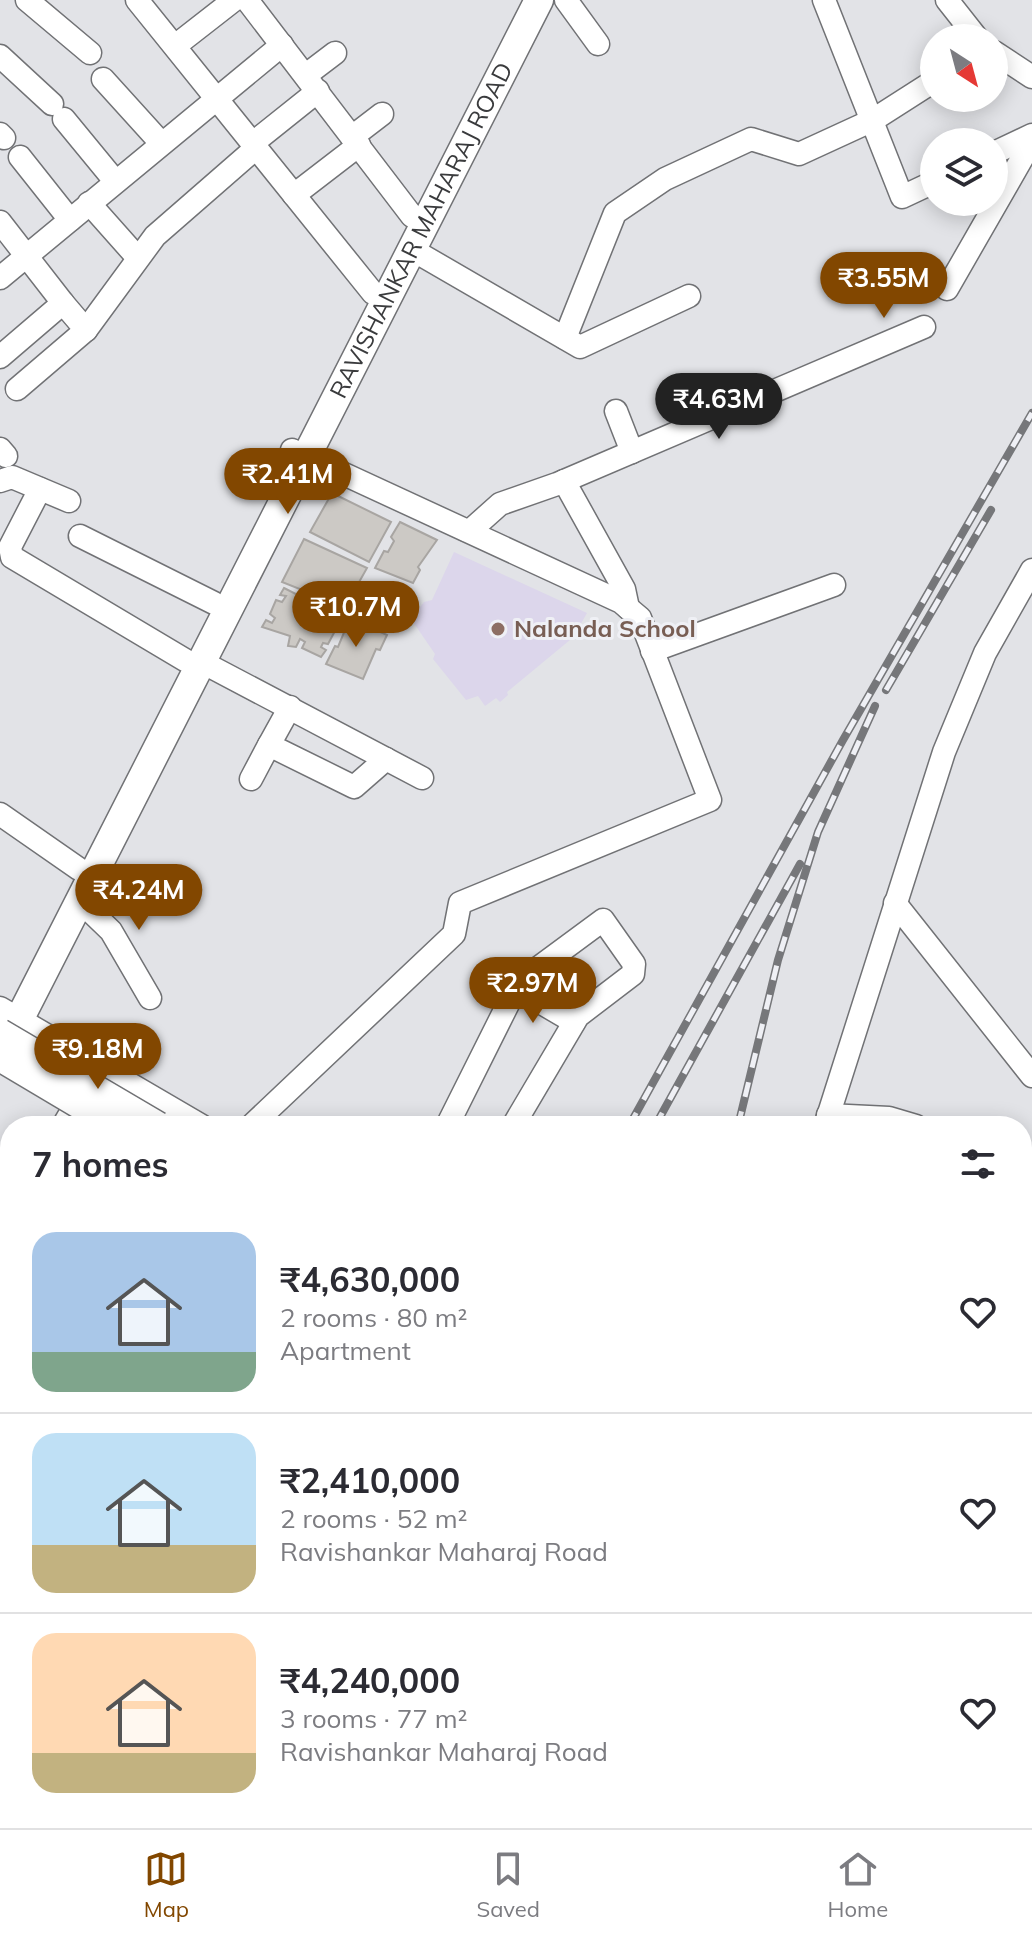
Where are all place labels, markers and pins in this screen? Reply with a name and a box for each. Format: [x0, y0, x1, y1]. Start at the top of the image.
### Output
pin: ₹3.55M [819, 252, 949, 320]
pin: ₹4.63M [654, 373, 784, 441]
pin: ₹2.41M [223, 448, 353, 516]
pin: ₹10.7M [291, 581, 421, 649]
place label: Nalanda School [514, 613, 696, 643]
marker: Nalanda School [489, 620, 507, 638]
pin: ₹4.24M [74, 864, 204, 932]
pin: ₹2.97M [468, 957, 598, 1025]
pin: ₹9.18M [33, 1023, 163, 1091]

